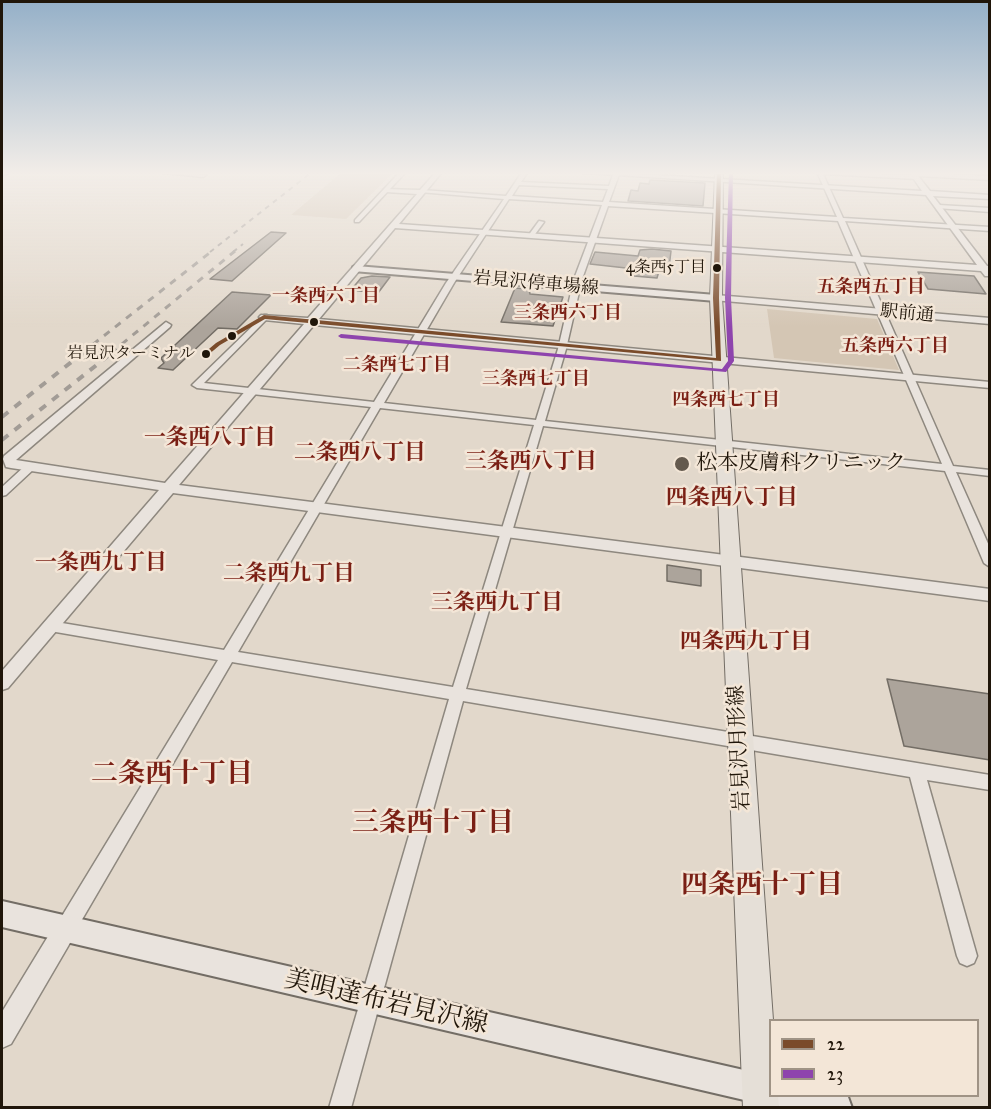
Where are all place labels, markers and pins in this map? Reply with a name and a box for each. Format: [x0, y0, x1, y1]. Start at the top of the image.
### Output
place label: 4条西5丁目 [626, 258, 706, 278]
marker: 4条西5丁目 [711, 262, 723, 274]
unlabelled marker [308, 316, 320, 328]
unlabelled marker [226, 330, 238, 342]
place label: 岩見沢ターミナル [67, 344, 195, 364]
marker: 岩見沢ターミナル [200, 348, 212, 360]
place label: 松本皮膚科クリニック [696, 451, 906, 477]
marker: 松本皮膚科クリニック [673, 455, 691, 473]

